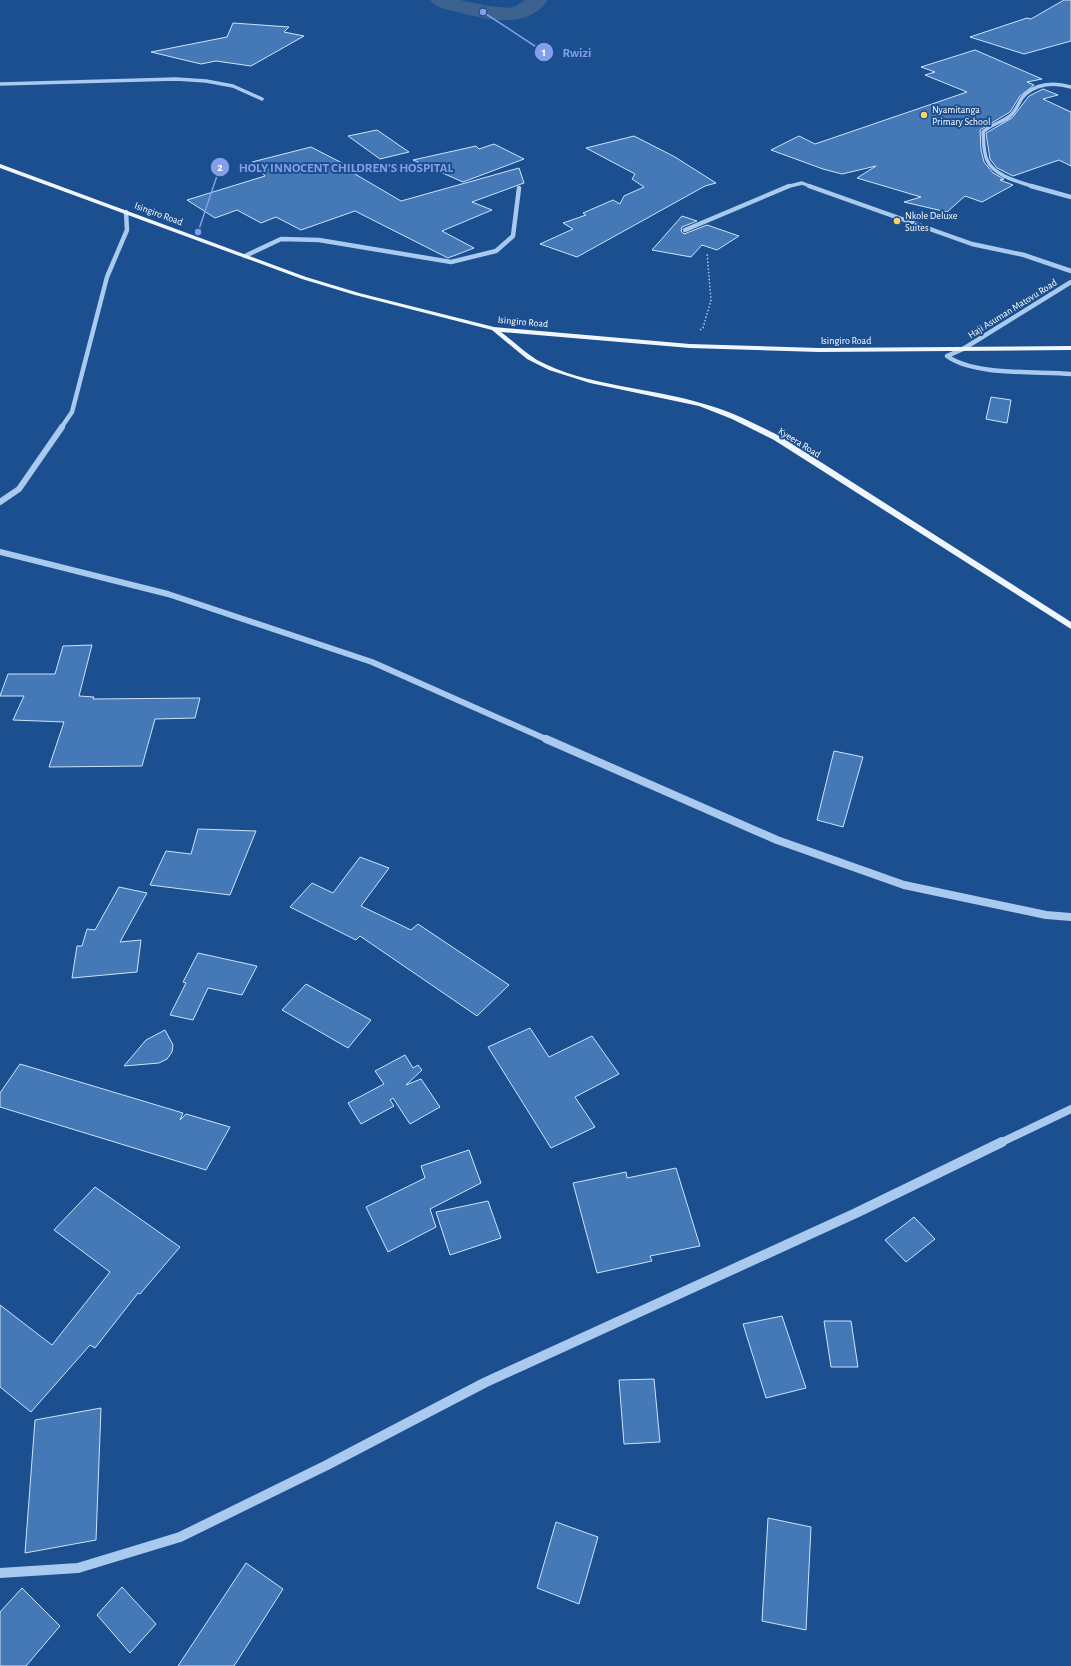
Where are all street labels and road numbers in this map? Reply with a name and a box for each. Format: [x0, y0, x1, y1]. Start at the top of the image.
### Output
street label: Isingiro Road [133, 201, 184, 227]
street label: Haji Asuman Matovu Road [966, 277, 1059, 340]
street label: Isingiro Road [497, 315, 549, 329]
street label: Isingiro Road [821, 336, 871, 346]
street label: Kyeera Road [777, 426, 822, 460]

